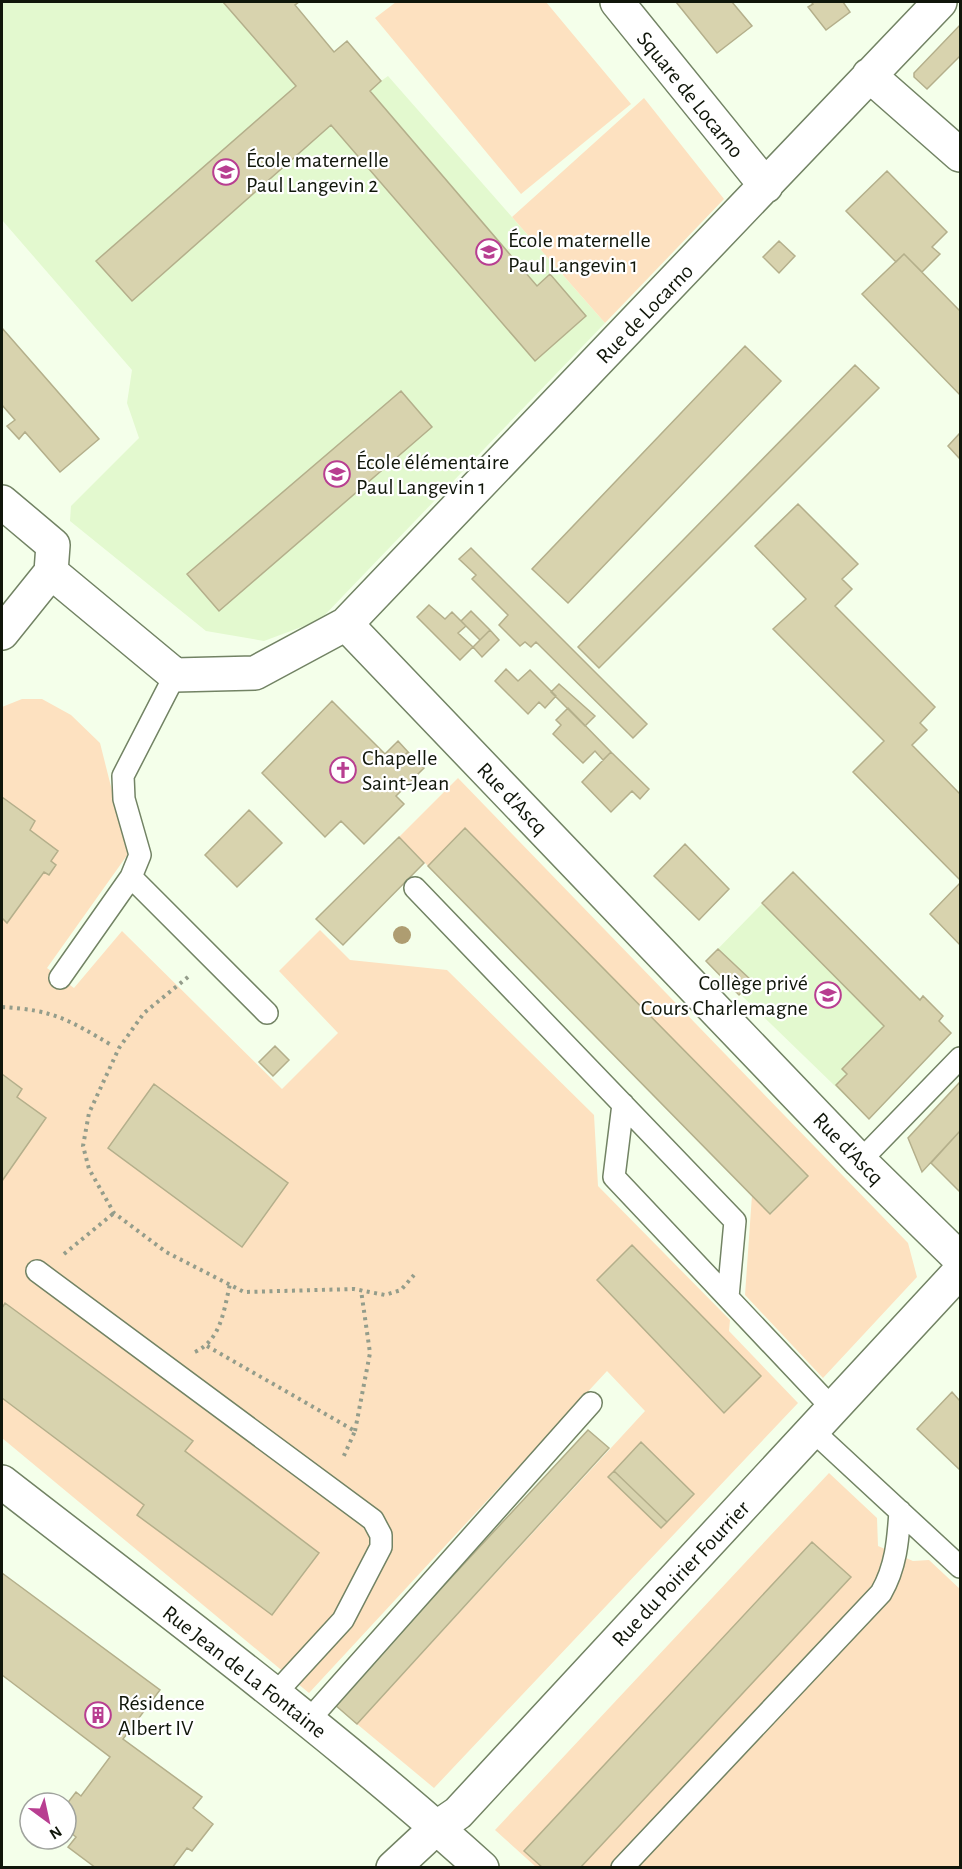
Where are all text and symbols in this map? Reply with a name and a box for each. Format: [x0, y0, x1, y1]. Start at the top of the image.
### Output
street label: Square de Locarno [633, 27, 748, 162]
place label: École maternelle Paul Langevin 2 [246, 148, 389, 196]
school or university icon: École maternelle Paul Langevin 2 [211, 157, 241, 187]
place label: École maternelle Paul Langevin 1 [508, 228, 651, 276]
school or university icon: École maternelle Paul Langevin 1 [474, 237, 504, 267]
street label: Rue de Locarno [592, 260, 697, 368]
place label: École élémentaire Paul Langevin 1 [356, 450, 509, 498]
school or university icon: École élémentaire Paul Langevin 1 [322, 459, 352, 489]
place label: Chapelle Saint-Jean [362, 747, 449, 794]
church icon: Chapelle Saint-Jean [328, 755, 358, 785]
street label: Rue d'Ascq [473, 758, 552, 839]
place label: Collège privé Cours Charlemagne [641, 972, 808, 1019]
school or university icon: Collège privé Cours Charlemagne [813, 980, 843, 1010]
street label: Rue d'Ascq [809, 1108, 888, 1189]
street label: Rue du Poirier Fourrier [608, 1497, 754, 1651]
street label: Rue Jean de La Fontaine [158, 1601, 330, 1742]
place label: Résidence Albert IV [118, 1692, 205, 1739]
building icon: Résidence Albert IV [83, 1700, 113, 1730]
north arrow [18, 1791, 78, 1851]
text: N [47, 1823, 65, 1842]

